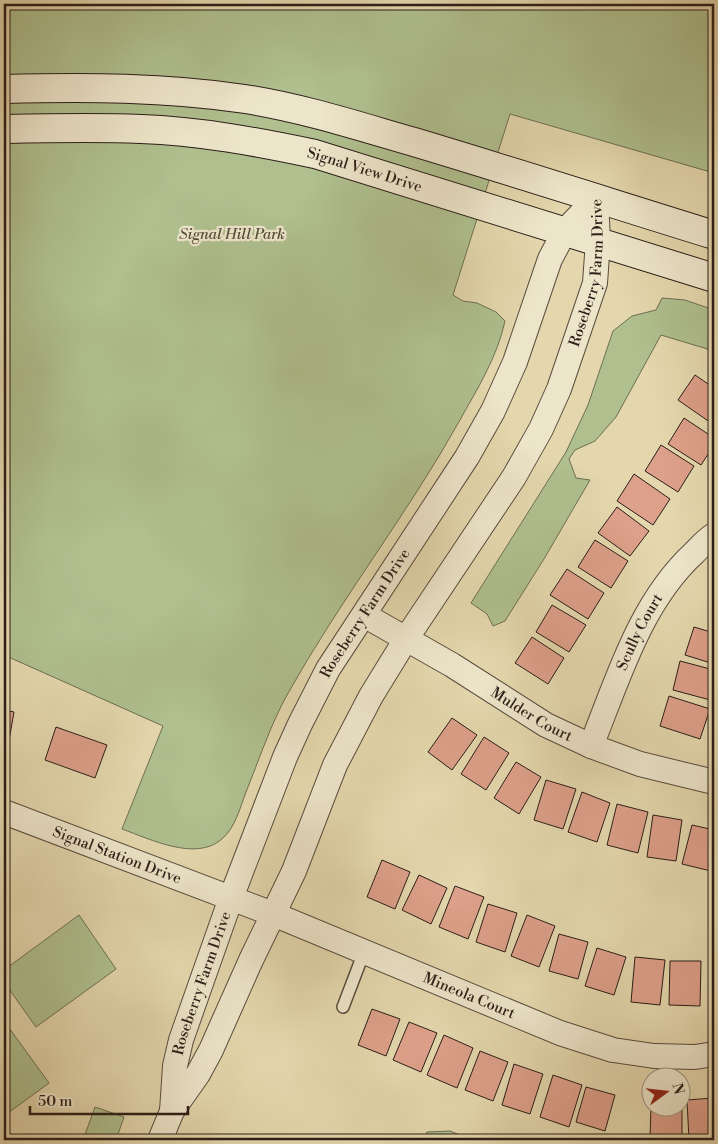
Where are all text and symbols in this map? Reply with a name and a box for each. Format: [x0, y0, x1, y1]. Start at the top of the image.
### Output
street label: Signal View Drive [305, 144, 424, 197]
street label: Roseberry Farm Drive [565, 198, 608, 349]
park label: Signal Hill Park [179, 225, 285, 244]
street label: Roseberry Farm Drive [316, 545, 414, 681]
street label: Scully Court [613, 590, 668, 673]
street label: Mulder Court [487, 683, 576, 746]
street label: Signal Station Drive [50, 822, 184, 888]
street label: Roseberry Farm Drive [169, 909, 235, 1057]
street label: Mineola Court [420, 968, 518, 1024]
north arrow [640, 1066, 690, 1116]
text: N [667, 1081, 688, 1097]
scale bar [30, 1084, 188, 1116]
text: 50 m [38, 1092, 72, 1111]

